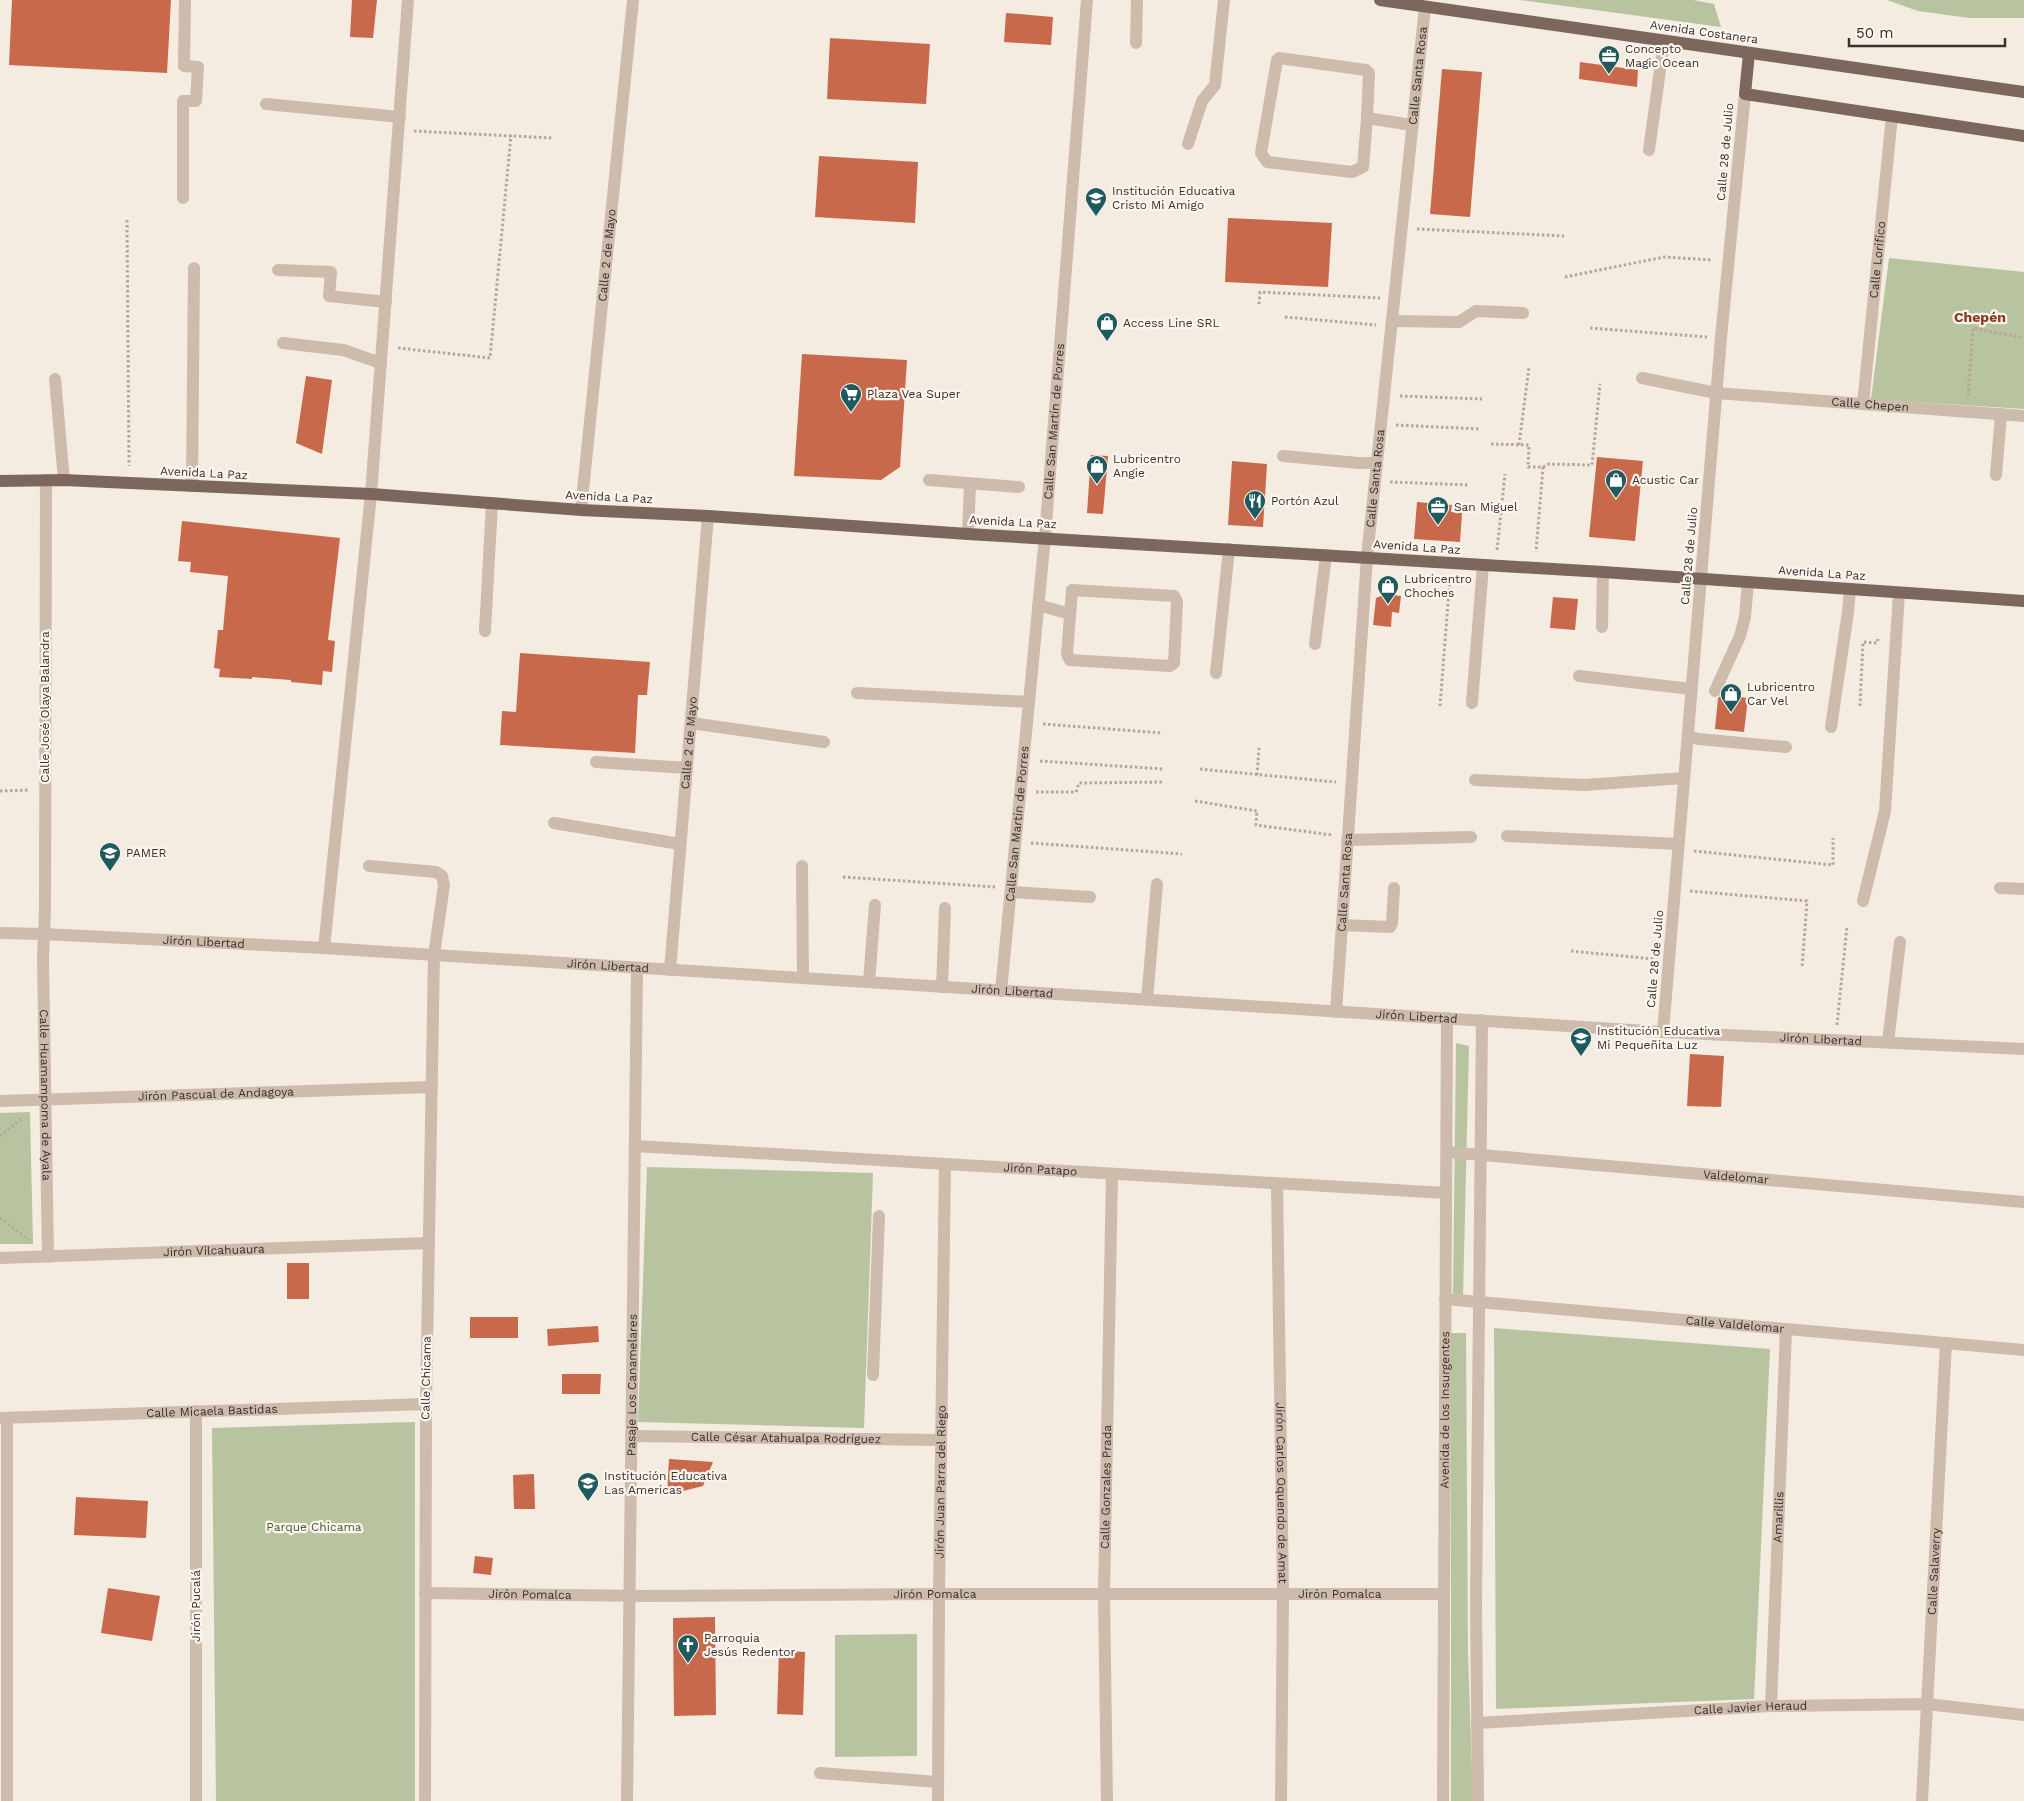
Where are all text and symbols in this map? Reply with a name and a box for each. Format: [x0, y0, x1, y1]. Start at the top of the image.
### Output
scale bar [1849, 15, 2005, 47]
street label: Avenida Costanera [1649, 17, 1759, 47]
text: 50 m [1856, 24, 1893, 42]
street label: Calle Santa Rosa [1406, 26, 1430, 126]
place label: Concepto Magic Ocean [1625, 42, 1699, 70]
office icon: Concepto Magic Ocean [1597, 44, 1621, 75]
street label: Calle 28 de Julio [1714, 102, 1736, 202]
place label: Institución Educativa Cristo Mi Amigo [1112, 184, 1235, 212]
school or university icon: Institución Educativa Cristo Mi Amigo [1084, 186, 1108, 217]
street label: Calle 2 de Mayo [595, 208, 619, 302]
street label: Calle Lorifico [1867, 220, 1888, 299]
district label: Chepén [1954, 309, 2006, 325]
shop icon: Access Line SRL [1095, 311, 1119, 342]
place label: Access Line SRL [1123, 316, 1220, 330]
street label: Calle San Martín de Porres [1041, 343, 1067, 500]
supermarket icon: Plaza Vea Super [839, 382, 863, 413]
place label: Plaza Vea Super [867, 387, 961, 401]
street label: Calle Chepen [1831, 395, 1909, 414]
street label: Calle Santa Rosa [1363, 428, 1387, 528]
place label: Lubricentro Angie [1113, 452, 1181, 480]
shop icon: Lubricentro Angie [1085, 454, 1109, 485]
street label: Avenida La Paz [160, 464, 248, 482]
shop icon: Acustic Car [1604, 468, 1628, 499]
place label: Acustic Car [1632, 473, 1699, 487]
street label: Avenida La Paz [565, 488, 653, 506]
restaurant icon: Portón Azul [1243, 489, 1267, 520]
place label: Portón Azul [1271, 494, 1339, 508]
office icon: San Miguel [1426, 495, 1450, 526]
place label: San Miguel [1454, 500, 1518, 514]
street label: Calle 28 de Julio [1678, 506, 1700, 606]
street label: Avenida La Paz [969, 513, 1057, 531]
street label: Avenida La Paz [1373, 537, 1461, 557]
street label: Avenida La Paz [1778, 563, 1866, 583]
place label: Lubricentro Choches [1404, 572, 1472, 600]
shop icon: Lubricentro Choches [1376, 574, 1400, 605]
street label: Calle José Olaya Balandra [38, 631, 52, 783]
place label: Lubricentro Car Vel [1747, 680, 1815, 708]
shop icon: Lubricentro Car Vel [1719, 682, 1743, 713]
street label: Calle 2 de Mayo [678, 696, 700, 790]
street label: Calle San Martín de Porres [1003, 745, 1032, 902]
street label: Calle Santa Rosa [1334, 832, 1355, 932]
school or university icon: PAMER [98, 841, 122, 872]
place label: PAMER [126, 846, 167, 860]
street label: Calle 28 de Julio [1644, 909, 1666, 1009]
street label: Jirón Libertad [162, 933, 245, 951]
street label: Jirón Libertad [567, 956, 650, 975]
street label: Jirón Libertad [971, 982, 1054, 1001]
street label: Jirón Libertad [1375, 1007, 1458, 1026]
street label: Calle Huamampoma de Ayala [37, 1009, 54, 1181]
place label: Institución Educativa Mi Pequeñita Luz [1597, 1024, 1720, 1052]
school or university icon: Institución Educativa Mi Pequeñita Luz [1569, 1026, 1593, 1057]
street label: Jirón Libertad [1779, 1031, 1862, 1048]
street label: Jirón Pascual de Andagoya [138, 1084, 294, 1104]
street label: Jirón Patapo [1003, 1160, 1078, 1179]
street label: Valdelomar [1702, 1167, 1770, 1187]
street label: Jirón Vilcahuaura [163, 1242, 265, 1259]
street label: Calle Valdelomar [1685, 1313, 1785, 1336]
street label: Pasaje Los Canamelares [624, 1314, 640, 1456]
street label: Avenida de los Insurgentes [1438, 1331, 1452, 1489]
street label: Calle Chicama [418, 1336, 434, 1420]
street label: Calle Micaela Bastidas [146, 1402, 278, 1420]
street label: Jirón Carlos Oquendo de Amat [1273, 1402, 1290, 1583]
street label: Jirón Juan Parra del Riego [932, 1405, 949, 1559]
street label: Calle Gonzales Prada [1098, 1425, 1114, 1549]
street label: Calle César Atahualpa Rodríguez [691, 1430, 881, 1446]
place label: Institución Educativa Las Americas [604, 1469, 727, 1497]
school or university icon: Institución Educativa Las Americas [576, 1471, 600, 1502]
street label: Amarillis [1771, 1491, 1787, 1543]
park label: Parque Chicama [266, 1520, 362, 1534]
street label: Calle Salaverry [1925, 1527, 1943, 1615]
street label: Jirón Pucalá [189, 1570, 203, 1642]
street label: Jirón Pomalca [488, 1587, 572, 1602]
street label: Jirón Pomalca [893, 1587, 977, 1601]
street label: Jirón Pomalca [1298, 1587, 1382, 1601]
place label: Parroquia Jesús Redentor [704, 1631, 795, 1659]
church icon: Parroquia Jesús Redentor [676, 1633, 700, 1664]
street label: Calle Javier Heraud [1693, 1699, 1807, 1717]

